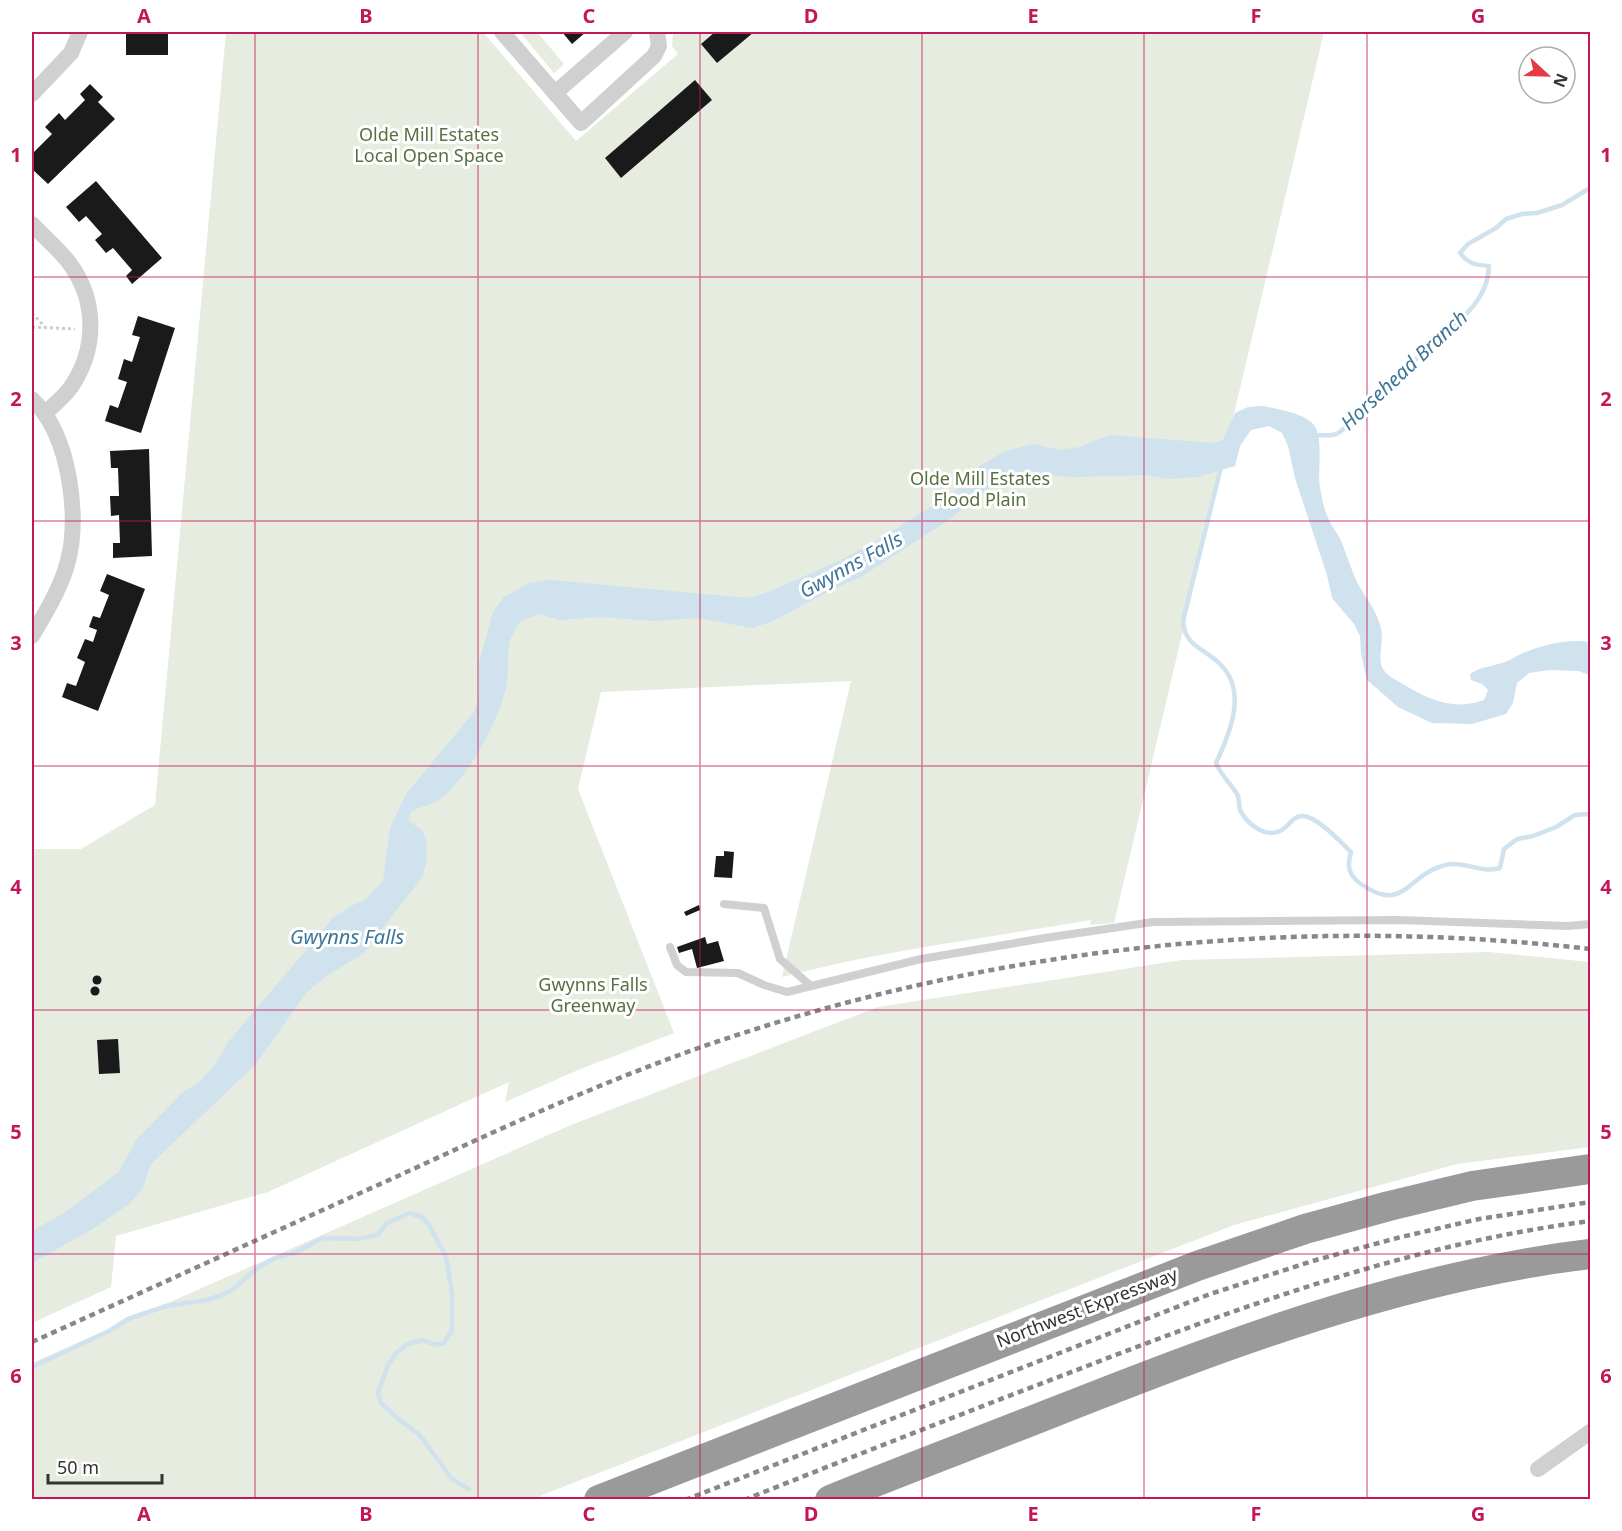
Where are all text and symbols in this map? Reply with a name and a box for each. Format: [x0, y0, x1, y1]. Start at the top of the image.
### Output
text: A [137, 2, 151, 29]
text: B [359, 2, 373, 29]
text: C [583, 2, 596, 29]
text: D [804, 2, 818, 29]
text: E [1027, 2, 1039, 29]
text: F [1251, 2, 1261, 29]
text: G [1471, 2, 1485, 29]
north arrow [1517, 45, 1577, 105]
text: N [1548, 70, 1574, 91]
park label: Olde Mill Estates Local Open Space [354, 122, 504, 167]
text: 1 [10, 141, 22, 168]
text: 1 [1600, 141, 1612, 168]
water label: Horsehead Branch [1334, 304, 1473, 436]
text: 2 [10, 385, 22, 412]
text: 2 [1600, 385, 1612, 412]
park label: Olde Mill Estates Flood Plain [910, 466, 1050, 511]
water label: Gwynns Falls [794, 525, 908, 604]
text: 3 [10, 629, 22, 656]
text: 3 [1600, 629, 1612, 656]
text: 4 [10, 873, 22, 900]
text: 4 [1600, 873, 1612, 900]
water label: Gwynns Falls [290, 923, 404, 950]
park label: Gwynns Falls Greenway [538, 972, 648, 1017]
text: 5 [10, 1118, 22, 1145]
text: 5 [1600, 1118, 1612, 1145]
street label: Northwest Expressway [993, 1261, 1181, 1353]
text: 6 [10, 1362, 22, 1389]
text: 6 [1600, 1362, 1612, 1389]
scale bar [48, 1447, 162, 1485]
text: 50 m [57, 1455, 99, 1479]
text: A [137, 1500, 151, 1527]
text: B [359, 1500, 373, 1527]
text: C [583, 1500, 596, 1527]
text: D [804, 1500, 818, 1527]
text: E [1027, 1500, 1039, 1527]
text: F [1251, 1500, 1261, 1527]
text: G [1471, 1500, 1485, 1527]

